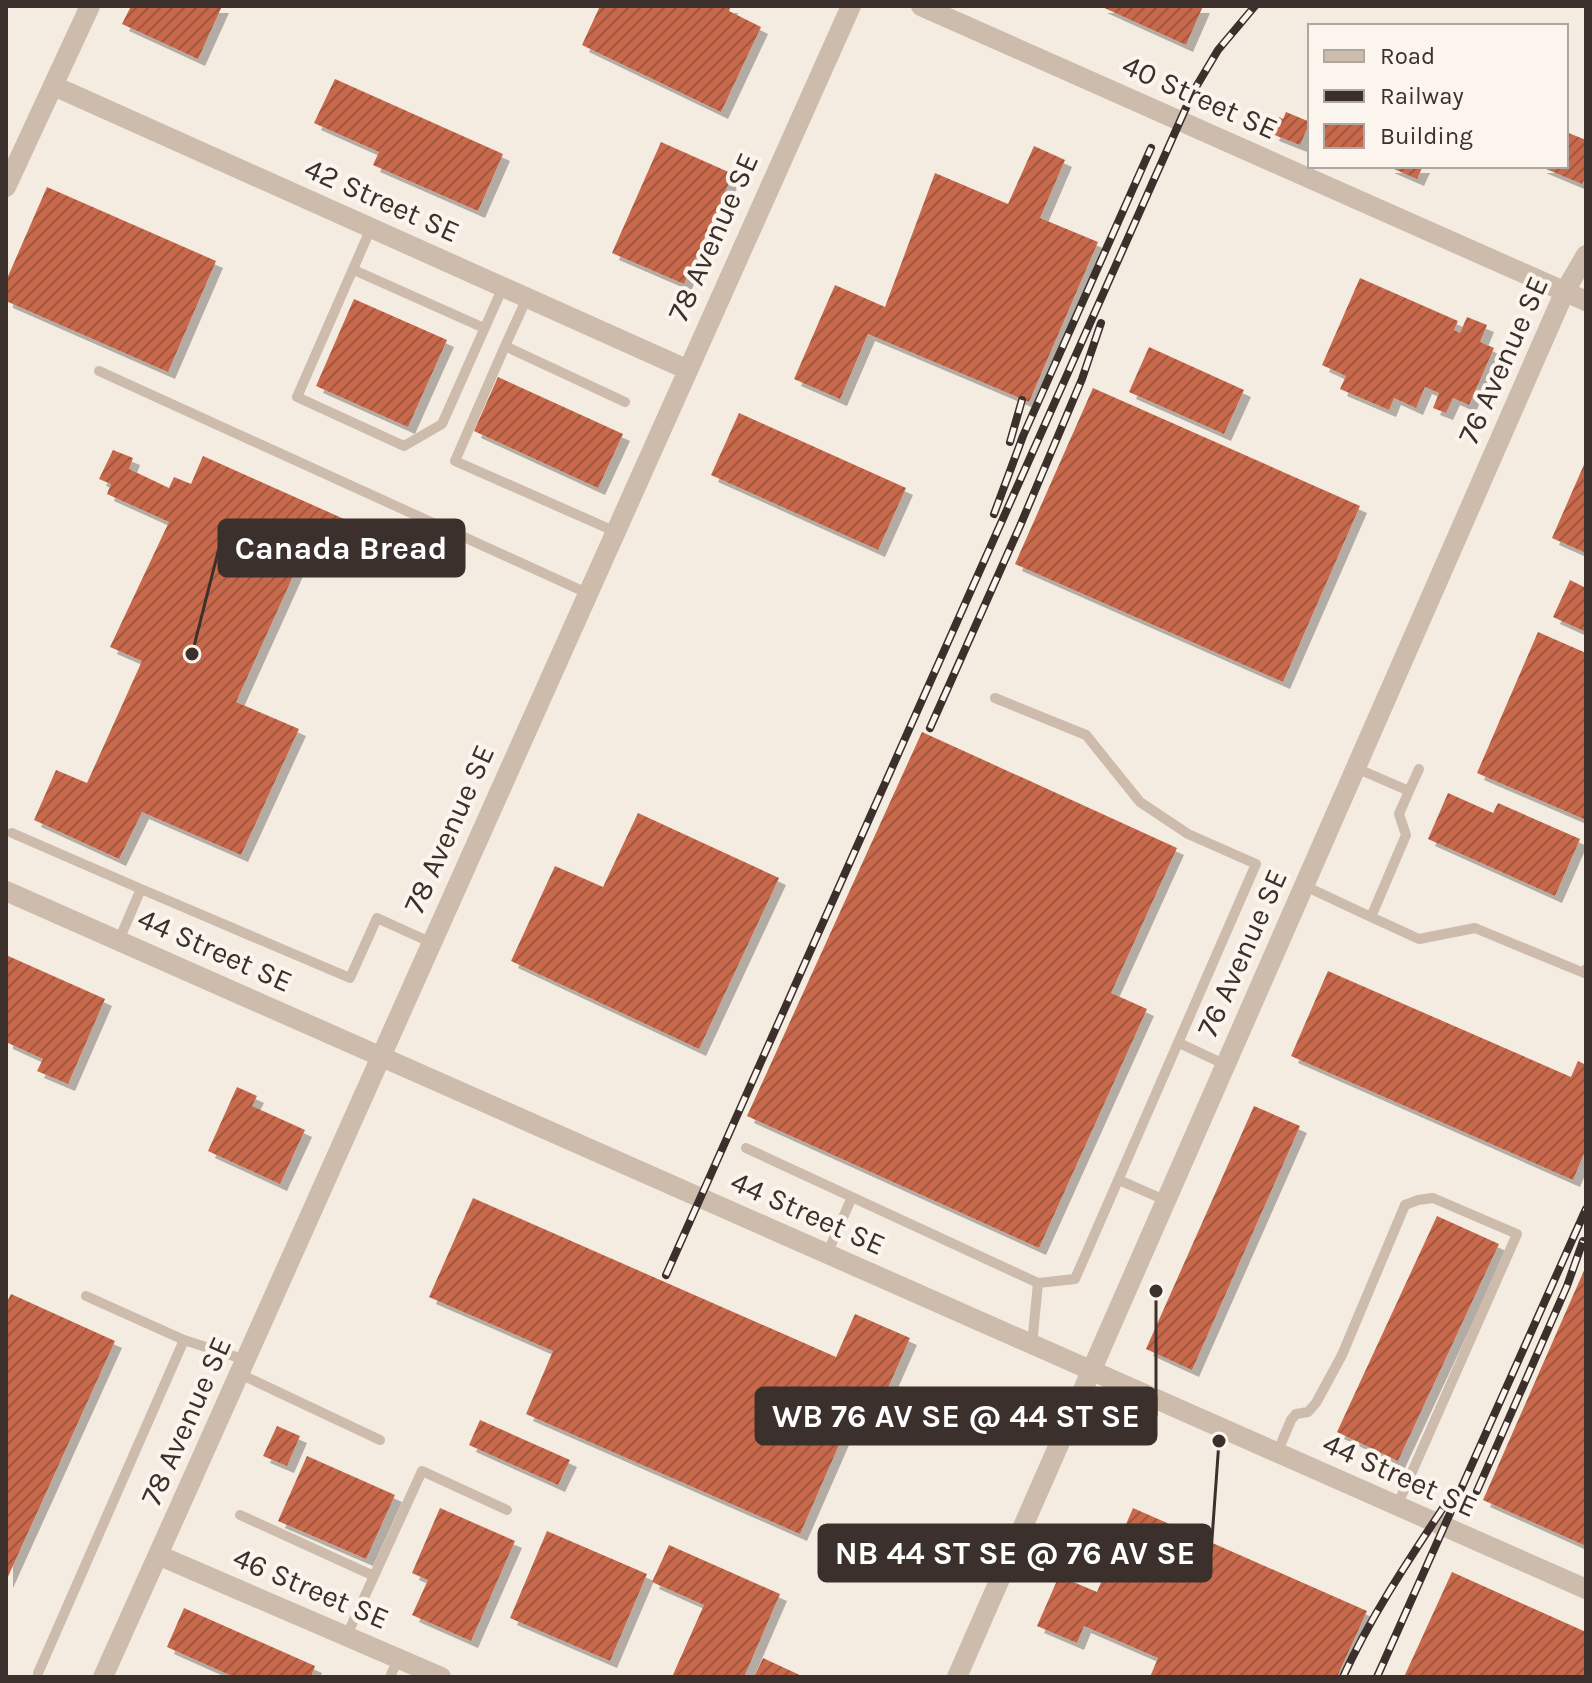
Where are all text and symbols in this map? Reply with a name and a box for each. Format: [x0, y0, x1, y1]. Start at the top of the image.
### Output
legend [1308, 24, 1568, 168]
text: Road [1380, 42, 1435, 70]
street label: 40 Street SE [1117, 47, 1283, 147]
text: Railway [1380, 82, 1464, 110]
text: Building [1380, 122, 1473, 150]
street label: 78 Avenue SE [660, 147, 766, 327]
street label: 42 Street SE [299, 150, 465, 250]
street label: 76 Avenue SE [1450, 271, 1556, 449]
callout: Canada Bread [219, 520, 464, 576]
text: Canada Bread [235, 530, 447, 567]
street label: 78 Avenue SE [396, 739, 502, 919]
street label: 76 Avenue SE [1189, 864, 1295, 1042]
street label: 44 Street SE [132, 900, 298, 1000]
street label: 44 Street SE [725, 1163, 891, 1263]
street label: 78 Avenue SE [133, 1331, 239, 1511]
callout: WB 76 AV SE @ 44 ST SE [756, 1388, 1156, 1444]
text: WB 76 AV SE @ 44 ST SE [772, 1398, 1140, 1435]
street label: 44 Street SE [1317, 1425, 1483, 1525]
callout: NB 44 ST SE @ 76 AV SE [819, 1525, 1211, 1581]
text: NB 44 ST SE @ 76 AV SE [835, 1535, 1195, 1572]
street label: 46 Street SE [228, 1539, 394, 1637]

